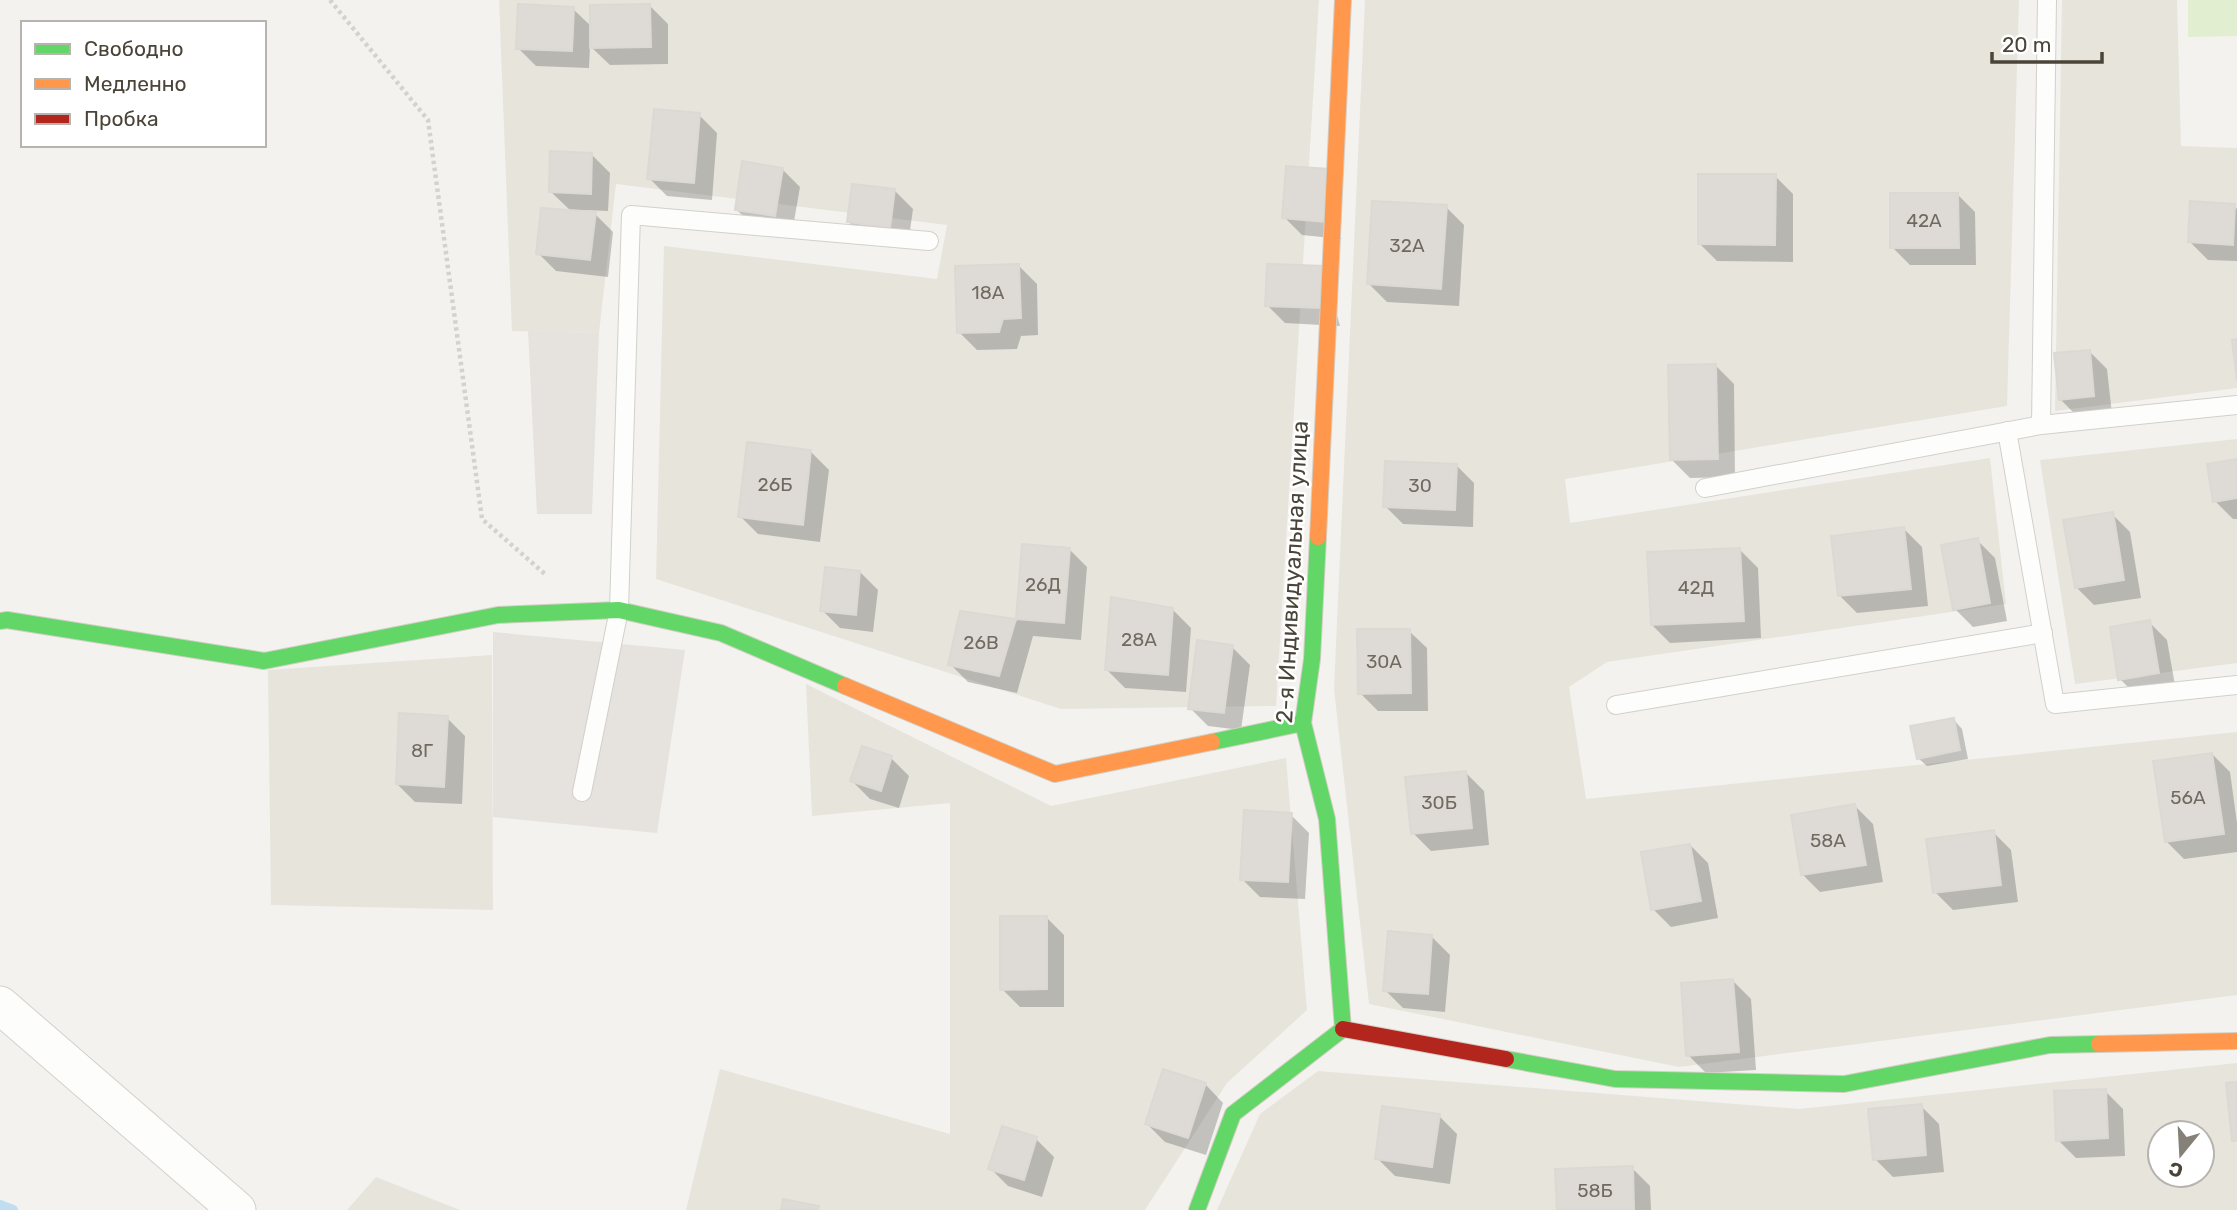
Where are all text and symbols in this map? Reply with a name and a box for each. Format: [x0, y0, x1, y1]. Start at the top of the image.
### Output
legend [21, 21, 266, 147]
scale bar [1992, 21, 2102, 65]
text: 20 m [2002, 32, 2051, 57]
text: Свободно [84, 36, 184, 61]
text: Медленно [84, 71, 187, 96]
text: Пробка [84, 106, 159, 131]
house number: 42А [1906, 209, 1942, 232]
house number: 32А [1389, 234, 1425, 257]
house number: 18А [972, 281, 1005, 304]
street label: 2-я Индивидуальная улица [1270, 420, 1314, 724]
house number: 26Б [758, 473, 792, 496]
house number: 30 [1408, 474, 1432, 497]
house number: 26Д [1025, 573, 1061, 596]
house number: 42Д [1678, 576, 1714, 599]
house number: 28А [1121, 628, 1157, 651]
house number: 26В [963, 631, 999, 654]
house number: 30А [1366, 650, 1402, 673]
house number: 8Г [411, 739, 433, 762]
house number: 56А [2170, 786, 2206, 809]
house number: 30Б [1421, 791, 1457, 814]
house number: 58А [1810, 829, 1846, 852]
north arrow [2146, 1119, 2216, 1189]
text: С [2166, 1157, 2186, 1183]
house number: 58Б [1577, 1179, 1613, 1202]

